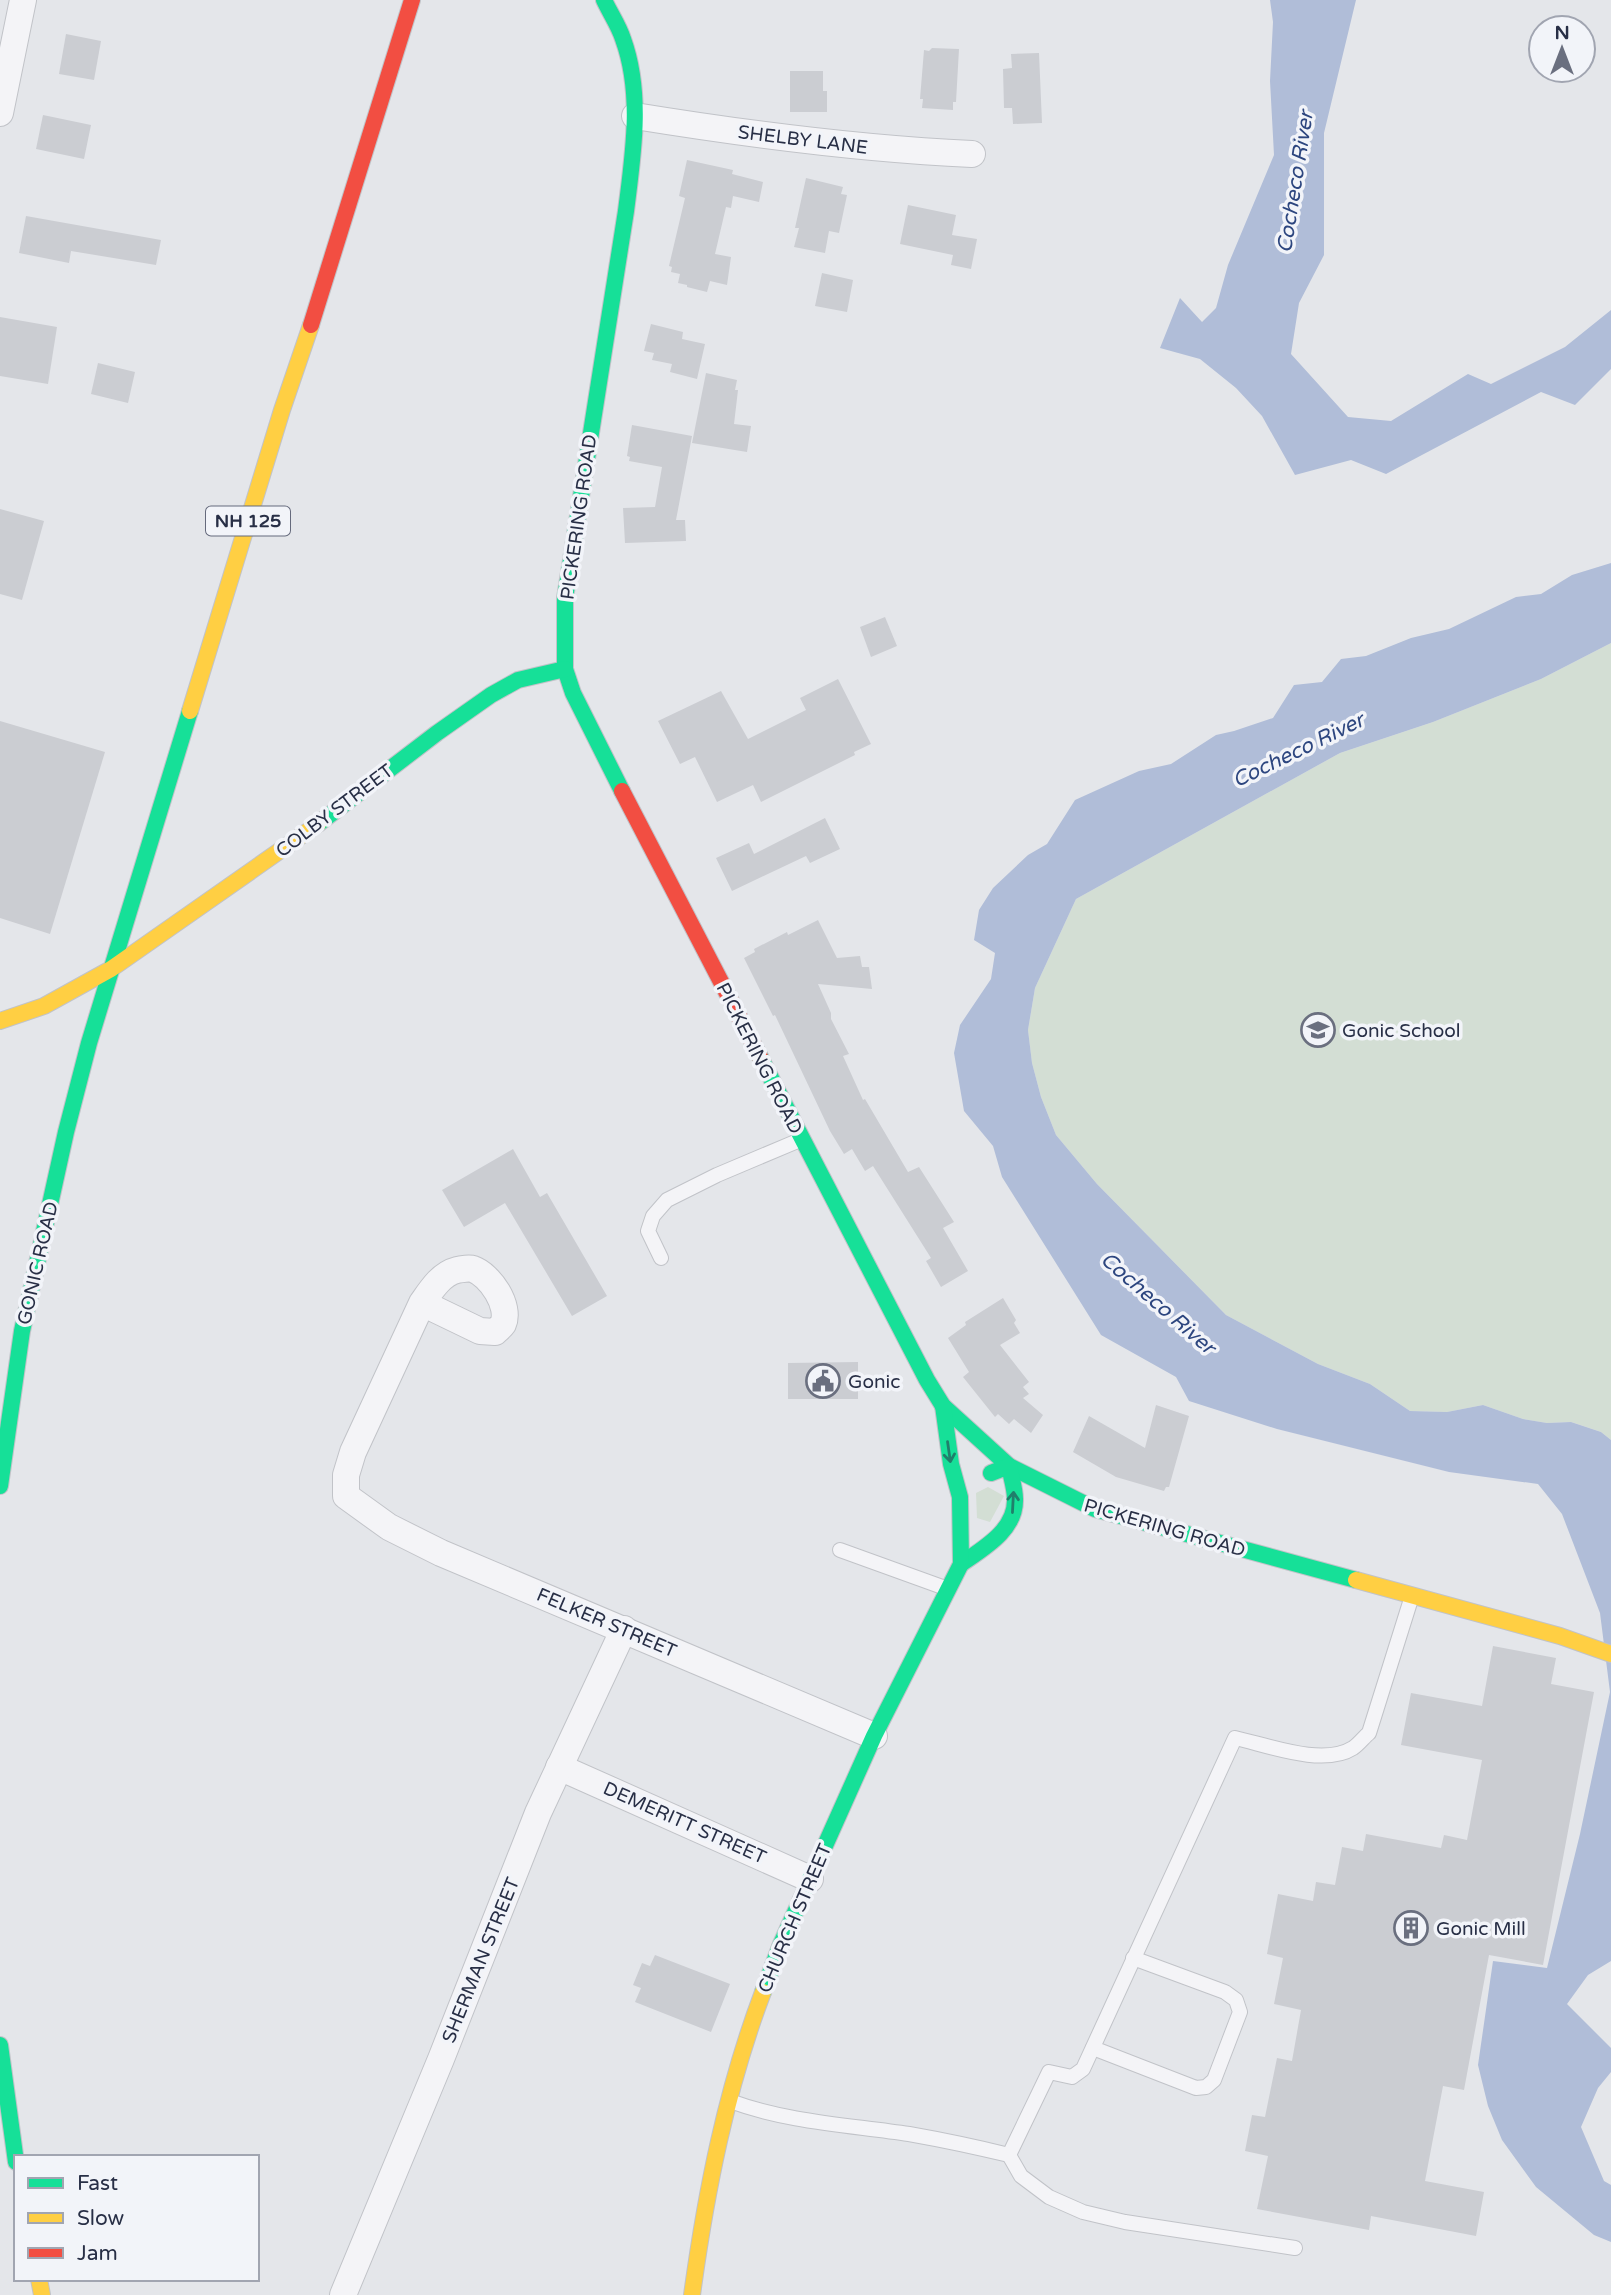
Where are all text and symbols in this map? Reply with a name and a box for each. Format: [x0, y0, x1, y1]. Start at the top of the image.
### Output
north arrow [1527, 14, 1597, 84]
text: N [1554, 22, 1570, 44]
water label: Cocheco River [1272, 106, 1320, 255]
street label: SHELBY LANE [737, 121, 869, 159]
street label: PICKERING ROAD [556, 433, 601, 601]
road number: NH 125 [206, 506, 290, 536]
water label: Cocheco River [1228, 707, 1371, 793]
street label: COLBY STREET [272, 759, 398, 862]
street label: PICKERING ROAD [711, 979, 807, 1138]
school or university icon: Gonic School [1299, 1011, 1337, 1049]
place label: Gonic School [1342, 1020, 1461, 1042]
street label: GONIC ROAD [13, 1199, 63, 1327]
water label: Cocheco River [1095, 1247, 1222, 1362]
public building icon: Gonic [804, 1362, 842, 1400]
place label: Gonic [848, 1371, 900, 1393]
one-way arrow [943, 1440, 956, 1463]
one-way arrow [1007, 1491, 1020, 1514]
street label: PICKERING ROAD [1081, 1494, 1248, 1562]
street label: FELKER STREET [533, 1584, 680, 1662]
street label: DEMERITT STREET [600, 1777, 770, 1869]
street label: CHURCH STREET [754, 1840, 836, 1996]
street label: SHERMAN STREET [438, 1874, 524, 2046]
building icon: Gonic Mill [1392, 1909, 1430, 1947]
place label: Gonic Mill [1436, 1918, 1526, 1940]
legend [14, 2155, 259, 2281]
text: Fast [77, 2171, 118, 2196]
text: Slow [77, 2206, 125, 2231]
text: Jam [77, 2241, 118, 2266]

